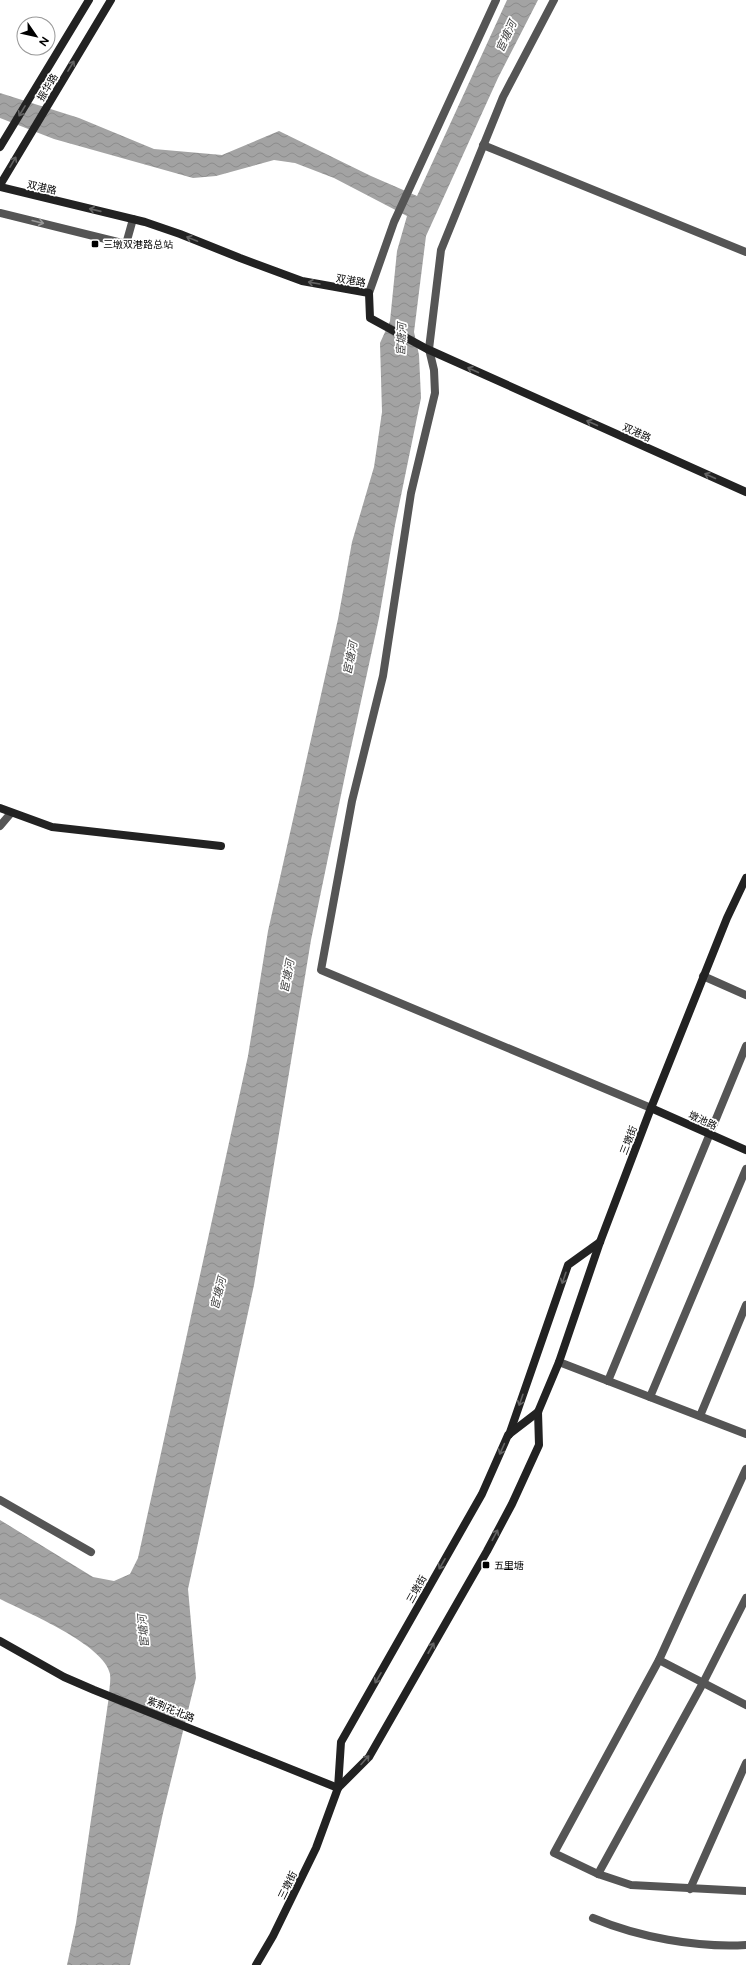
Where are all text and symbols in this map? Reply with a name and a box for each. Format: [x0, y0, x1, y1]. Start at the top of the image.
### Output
north arrow [16, 16, 56, 56]
water label: 宦塘河 [494, 17, 520, 54]
text: N [36, 34, 52, 48]
one-way arrow [68, 60, 76, 72]
street label: 振华路 [34, 71, 61, 103]
one-way arrow [18, 105, 26, 116]
one-way arrow [10, 156, 18, 168]
street label: 双港路 [26, 178, 58, 197]
one-way arrow [88, 205, 101, 213]
one-way arrow [31, 219, 44, 227]
one-way arrow [187, 234, 199, 242]
place label: 三墩双港路总站 [103, 238, 173, 251]
marker: 三墩双港路总站 [90, 239, 100, 249]
street label: 双港路 [335, 271, 367, 289]
one-way arrow [308, 279, 321, 287]
water label: 宦塘河 [394, 320, 409, 356]
one-way arrow [468, 366, 480, 373]
one-way arrow [586, 419, 598, 426]
street label: 双港路 [620, 420, 653, 444]
one-way arrow [705, 472, 717, 480]
water label: 宦塘河 [341, 639, 360, 676]
water label: 宦塘河 [278, 957, 297, 994]
street label: 墩池路 [686, 1108, 719, 1132]
street label: 三墩街 [617, 1124, 640, 1157]
one-way arrow [560, 1271, 567, 1284]
water label: 宦塘河 [208, 1274, 229, 1311]
one-way arrow [516, 1394, 524, 1406]
one-way arrow [498, 1443, 505, 1455]
one-way arrow [492, 1529, 500, 1541]
one-way arrow [437, 1558, 445, 1570]
place label: 五里塘 [494, 1559, 524, 1572]
marker: 五里塘 [481, 1560, 491, 1570]
street label: 三墩街 [403, 1573, 429, 1606]
water label: 宦塘河 [135, 1612, 151, 1648]
one-way arrow [427, 1642, 435, 1654]
one-way arrow [373, 1672, 381, 1684]
street label: 紫荆花北路 [145, 1694, 196, 1725]
one-way arrow [360, 1755, 370, 1765]
street label: 三墩街 [275, 1869, 300, 1902]

